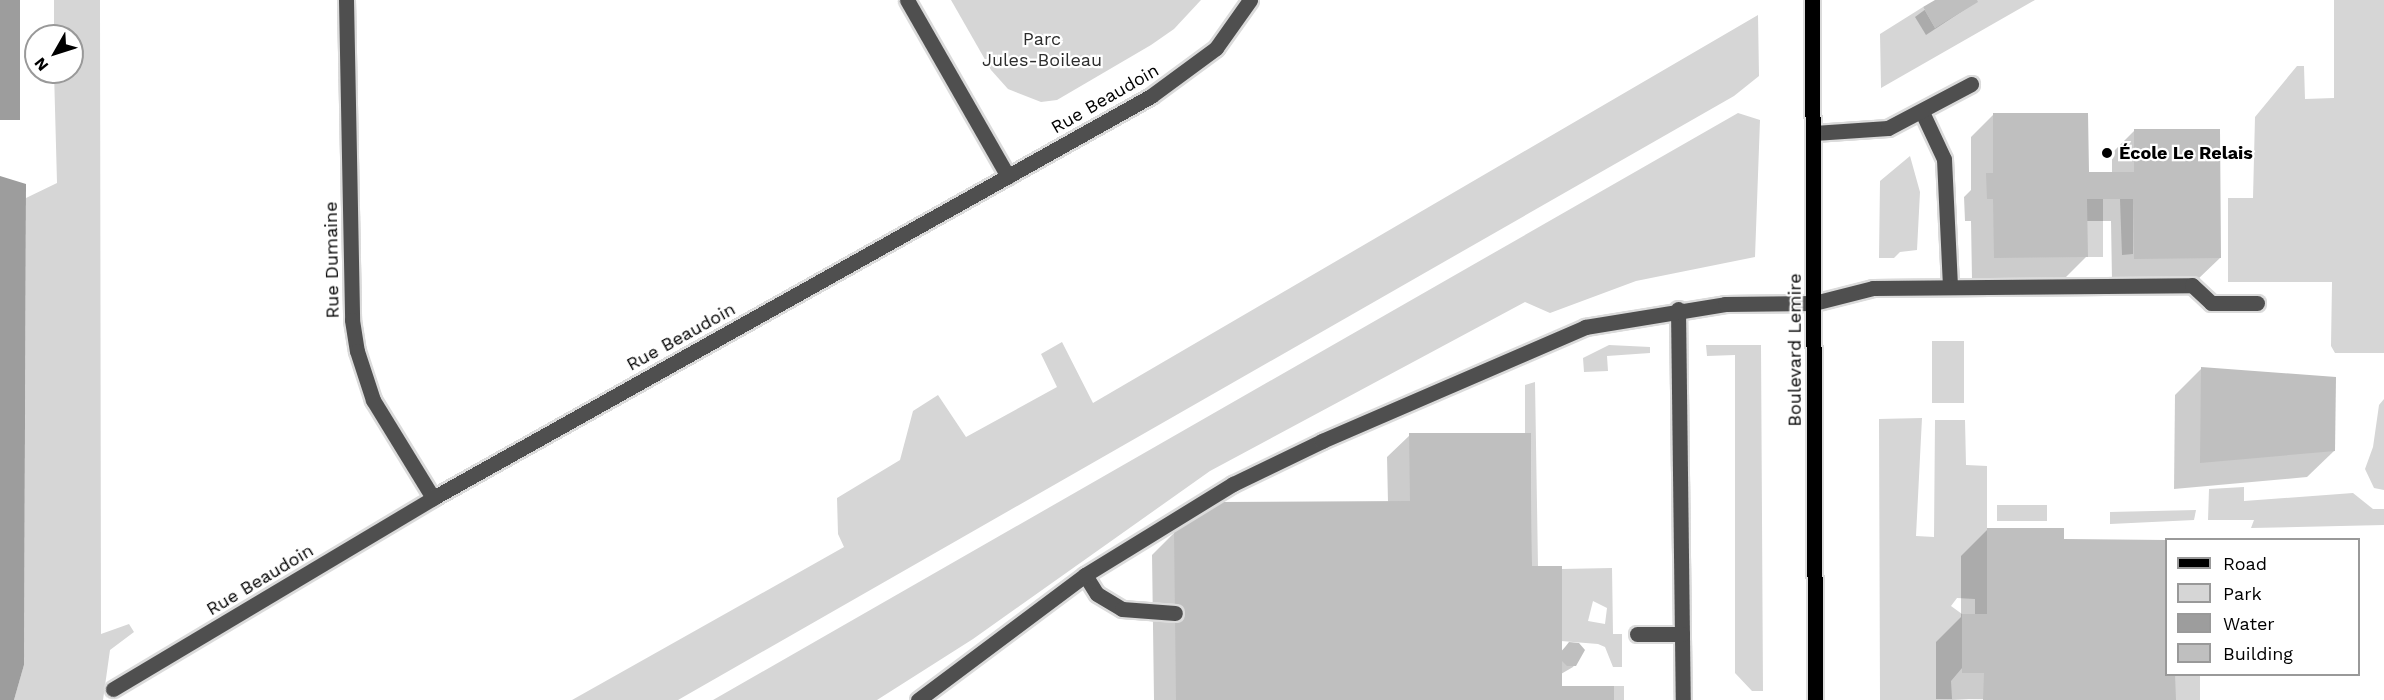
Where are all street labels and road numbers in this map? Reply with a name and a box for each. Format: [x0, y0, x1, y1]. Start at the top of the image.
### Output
street label: Rue Beaudoin [1047, 59, 1163, 139]
street label: Rue Dumaine [320, 201, 344, 319]
street label: Boulevard Lemire [1784, 273, 1806, 427]
street label: Rue Beaudoin [623, 298, 739, 376]
street label: Rue Beaudoin [203, 540, 317, 620]

